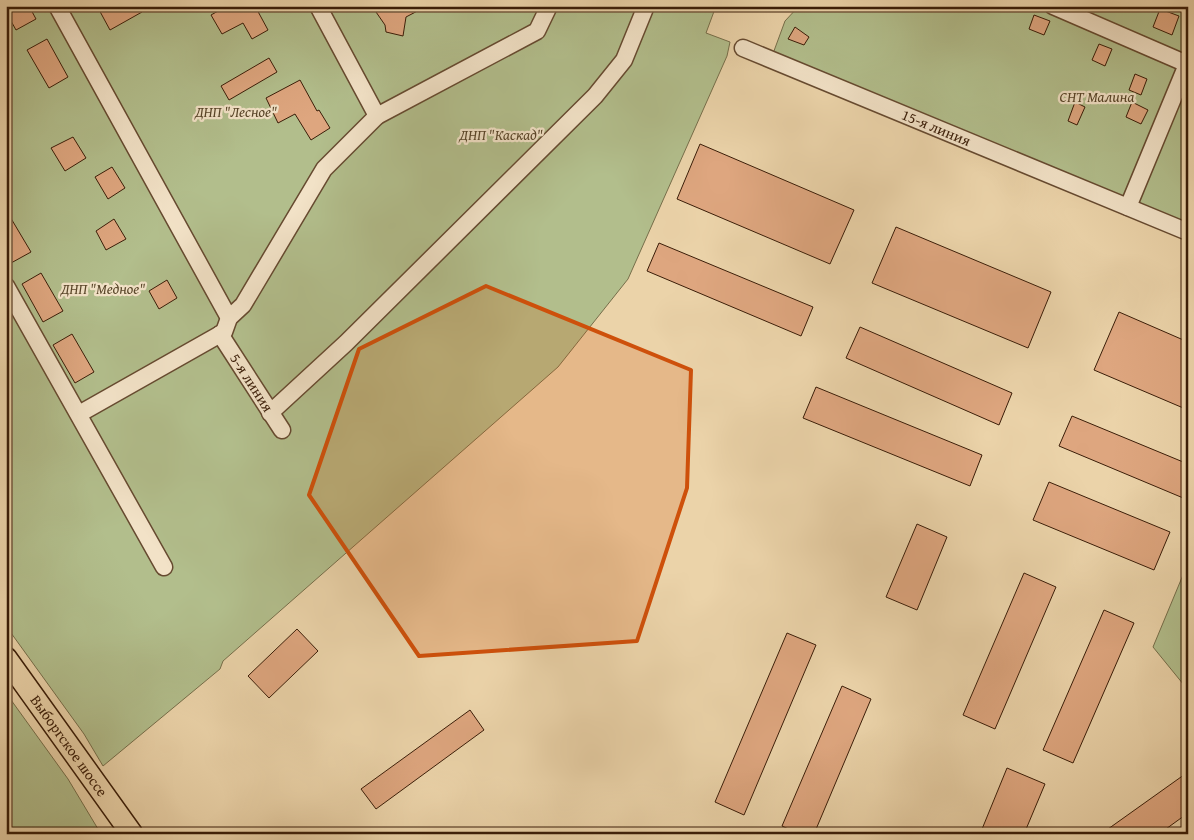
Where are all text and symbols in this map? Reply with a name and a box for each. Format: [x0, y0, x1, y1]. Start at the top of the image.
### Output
park label: СНТ Малина [1060, 86, 1134, 107]
park label: ДНП "Лесное" [194, 101, 277, 122]
street label: 15-я линия [899, 104, 974, 151]
park label: ДНП "Каскад" [458, 124, 543, 145]
park label: ДНП "Медное" [60, 278, 145, 299]
street label: 5-я линия [225, 349, 279, 416]
street label: Выборгское шоссе [26, 690, 113, 801]

